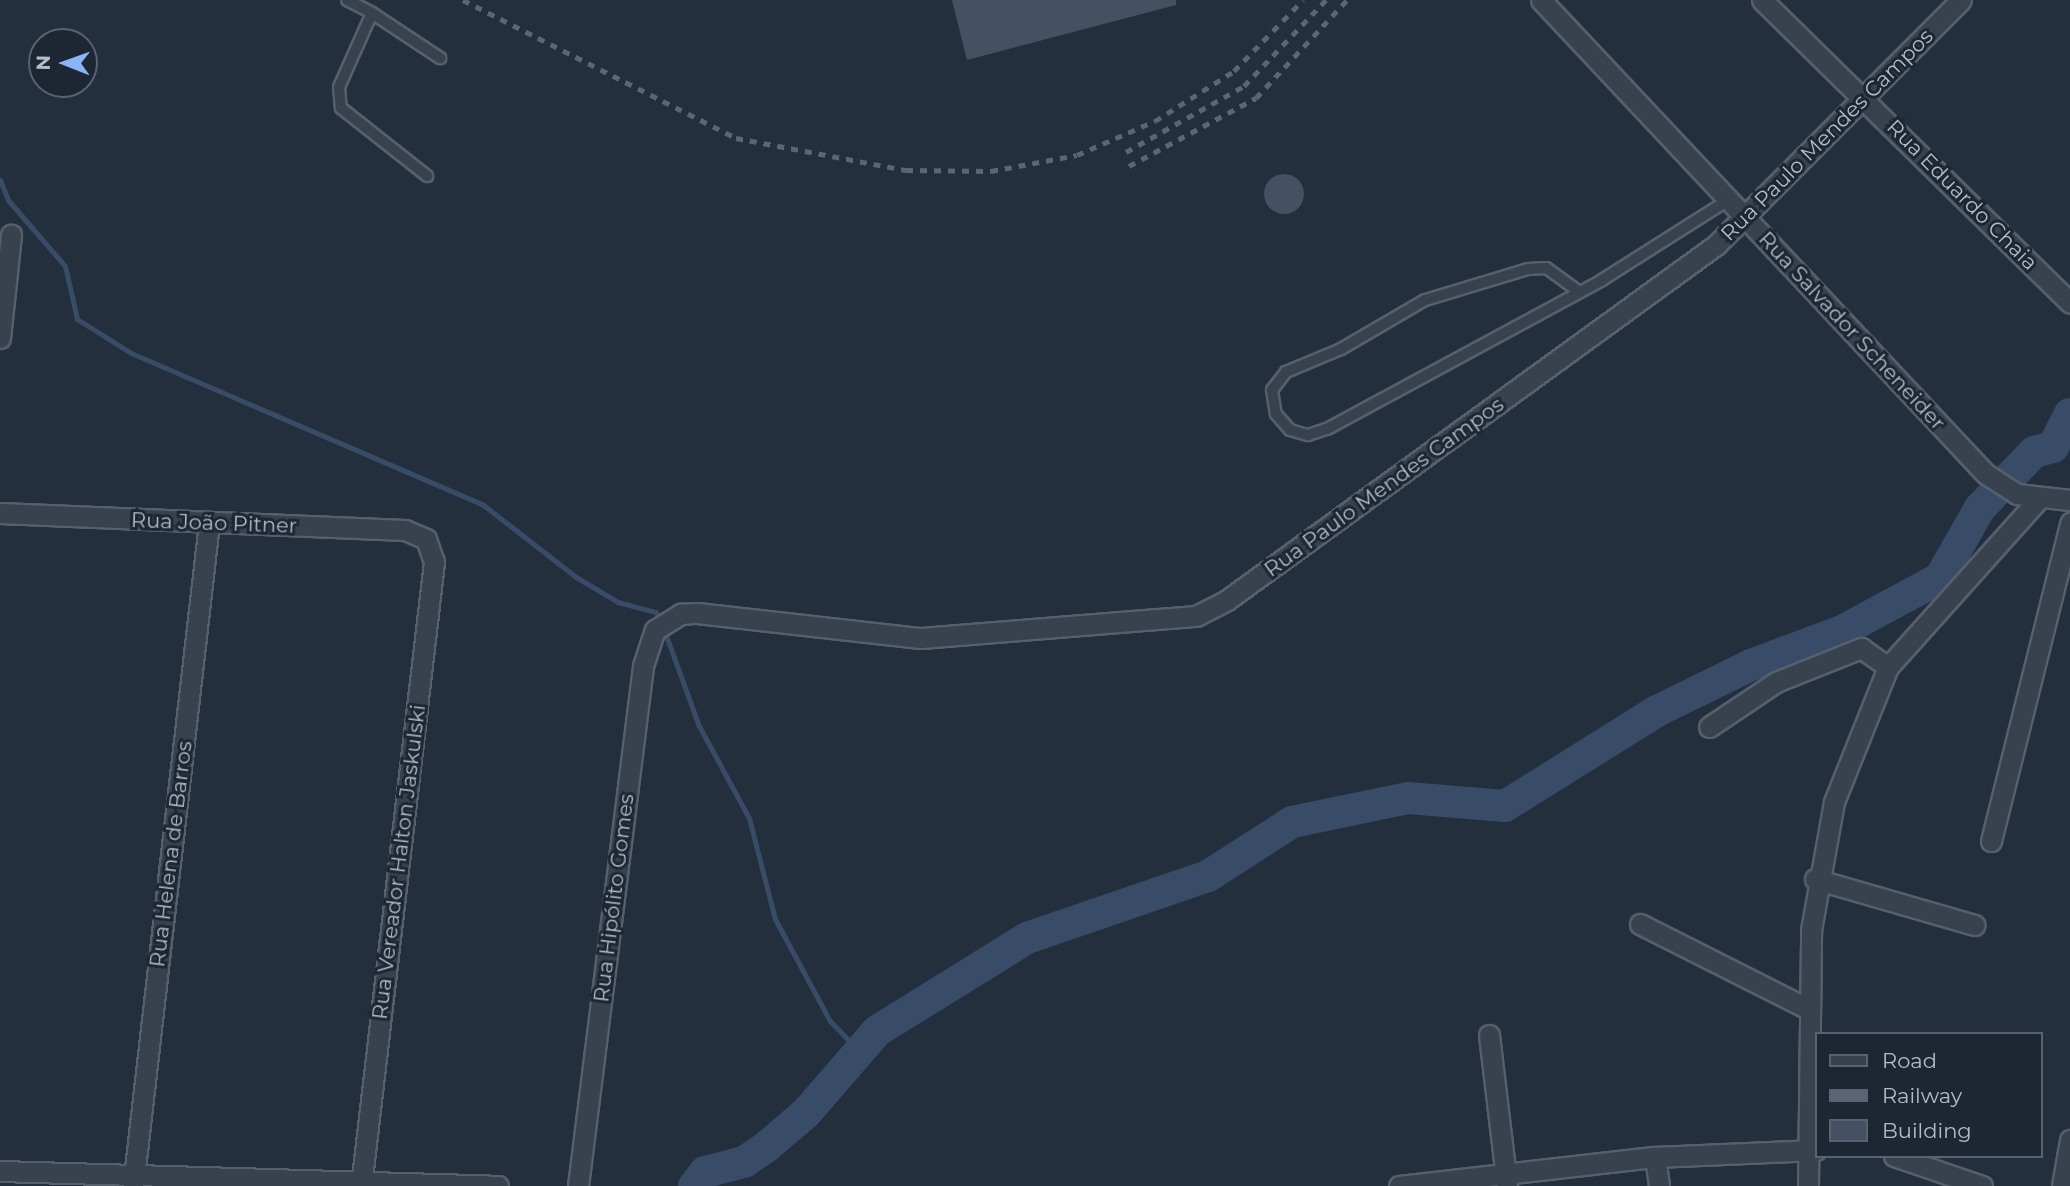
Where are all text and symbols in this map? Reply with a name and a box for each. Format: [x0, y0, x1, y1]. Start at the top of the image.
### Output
street label: Rua Paulo Mendes Campos [1716, 24, 1938, 246]
north arrow [28, 28, 98, 98]
text: N [32, 55, 55, 71]
street label: Rua Eduardo Chaia [1882, 115, 2042, 275]
street label: Rua Salvador Scheneider [1753, 227, 1951, 435]
street label: Rua Paulo Mendes Campos [1260, 392, 1508, 582]
street label: Rua João Pitner [130, 508, 298, 538]
street label: Rua Vereador Halton Jaskulski [367, 703, 431, 1021]
street label: Rua Helena de Barros [145, 739, 197, 969]
street label: Rua Hipólito Gomes [589, 792, 639, 1004]
legend [1814, 1032, 2042, 1158]
text: Road [1882, 1048, 1937, 1073]
text: Railway [1882, 1083, 1962, 1108]
text: Building [1882, 1118, 1972, 1143]

